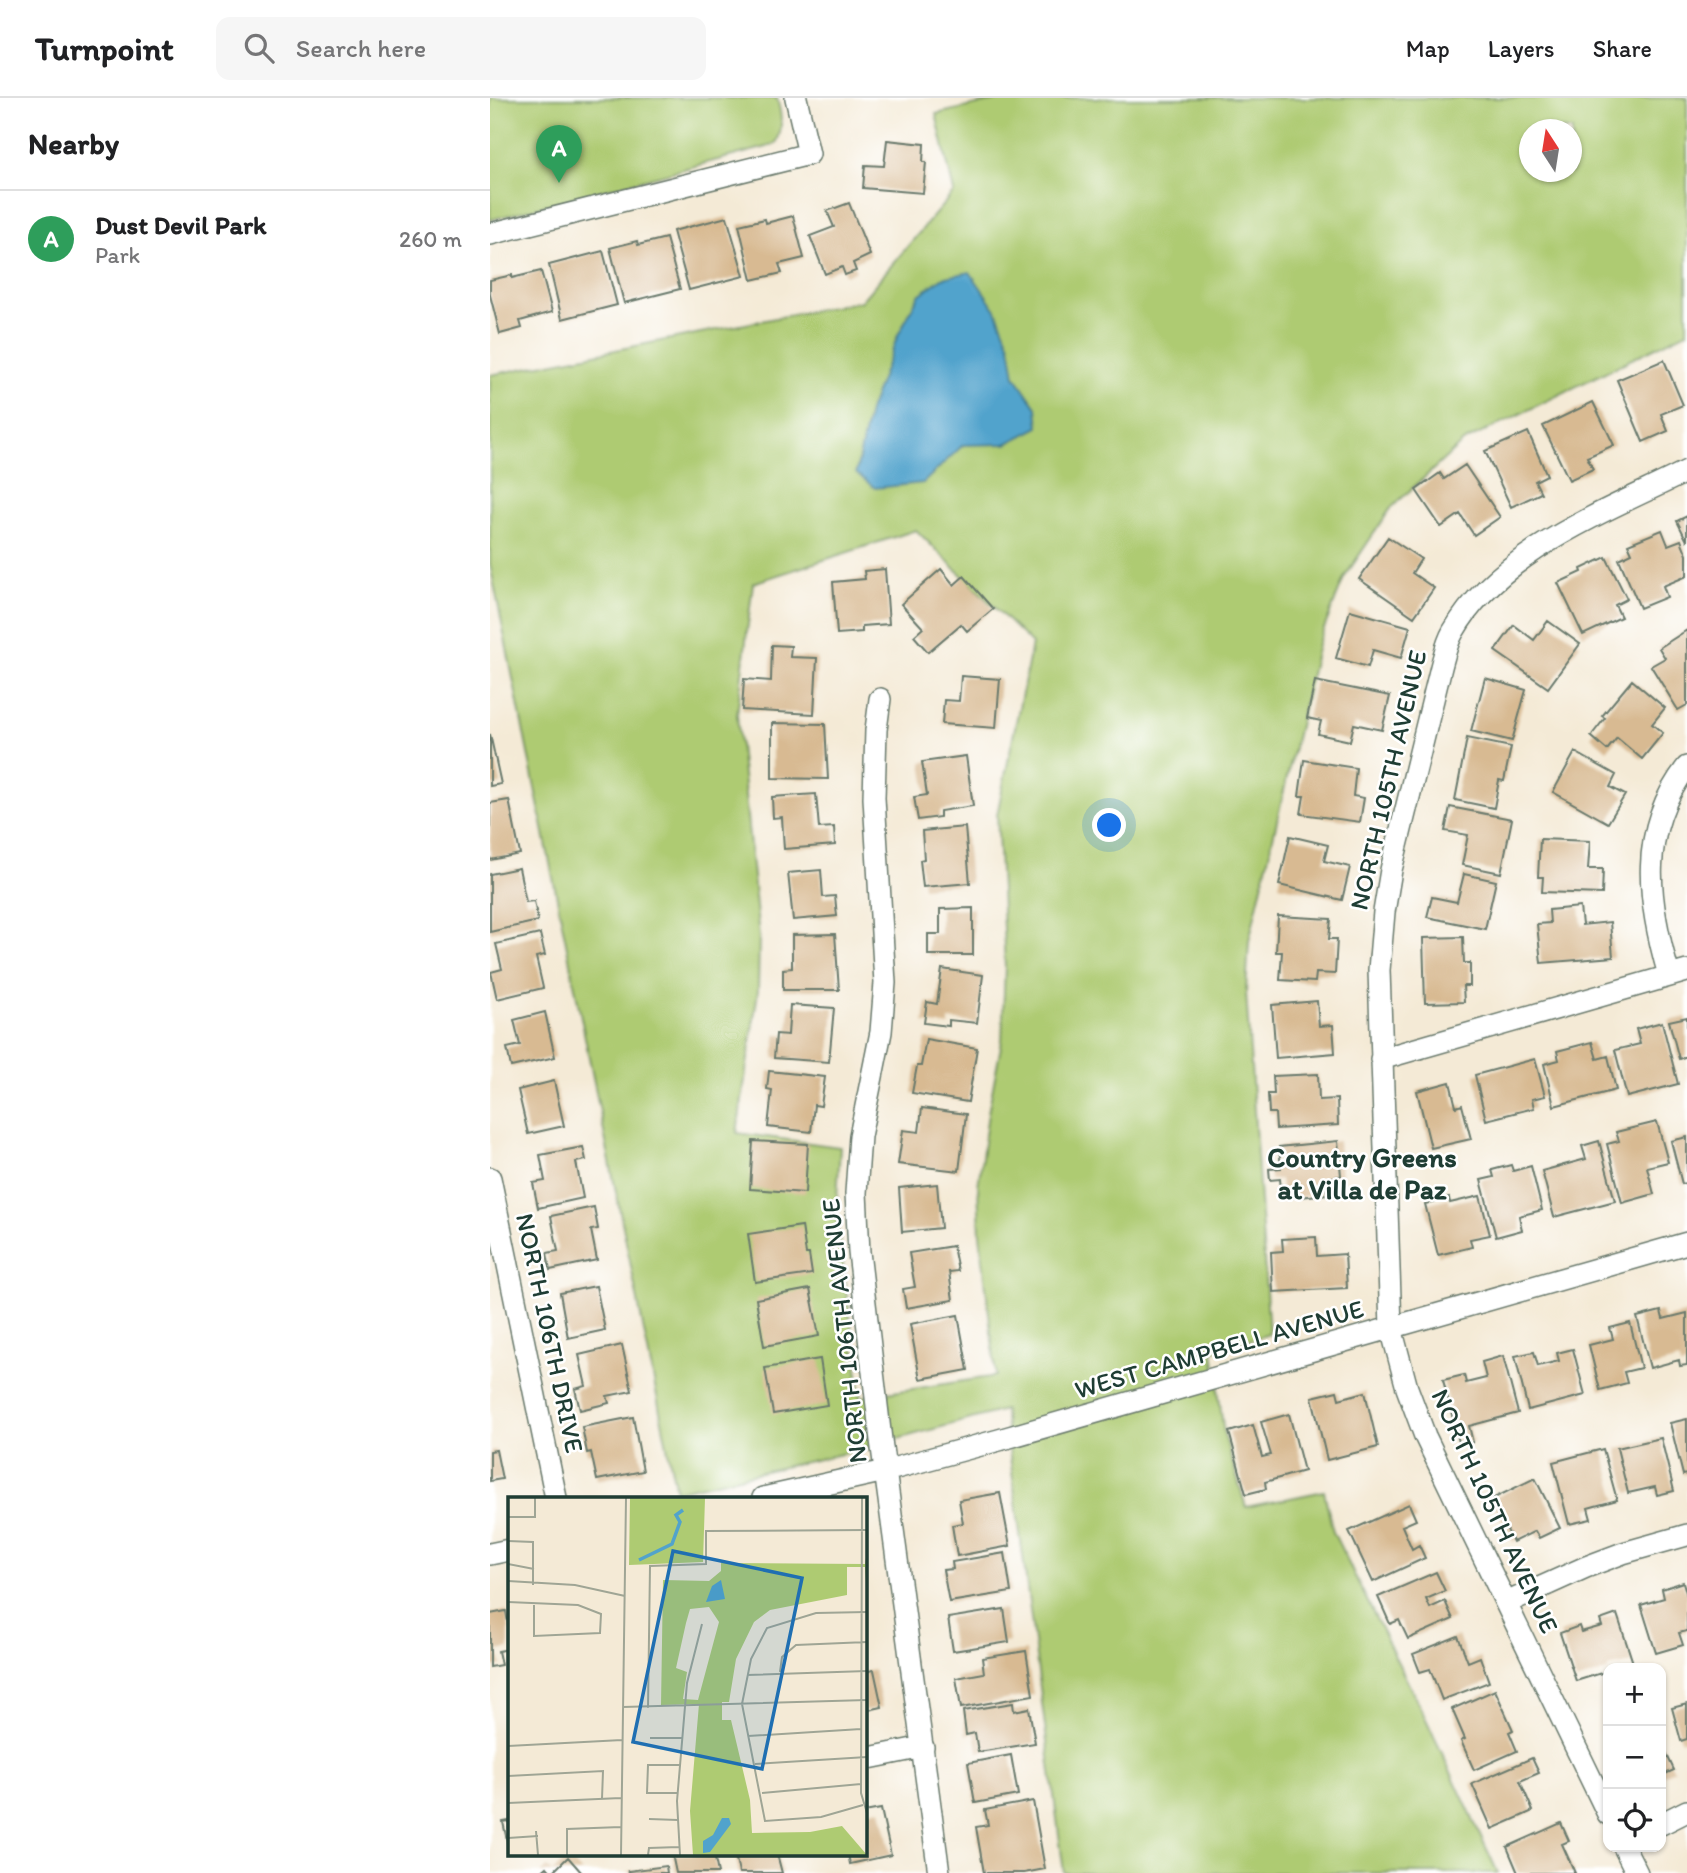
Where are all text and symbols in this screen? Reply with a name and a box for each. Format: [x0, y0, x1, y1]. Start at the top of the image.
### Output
search box [216, 17, 706, 80]
text: Turnpoint [35, 29, 174, 68]
icon: search [240, 29, 278, 67]
text: Search here [296, 32, 426, 64]
text: Map [1406, 34, 1450, 63]
text: Layers [1488, 34, 1555, 63]
text: Share [1593, 34, 1652, 63]
north arrow [1519, 119, 1582, 182]
text: Nearby [28, 125, 119, 162]
pin: A [536, 125, 582, 183]
text: Dust Devil Park [95, 209, 266, 241]
text: A [44, 225, 58, 253]
text: 260 m [399, 225, 462, 253]
text: Park [95, 241, 140, 269]
street label: NORTH 105TH AVENUE [1343, 647, 1433, 913]
your location [1092, 808, 1126, 842]
district label: Country Greens at Villa de Paz [1267, 1140, 1457, 1206]
street label: NORTH 106TH AVENUE [814, 1197, 874, 1465]
street label: NORTH 106TH DRIVE [509, 1210, 591, 1456]
street label: WEST CAMPBELL AVENUE [1071, 1292, 1367, 1406]
street label: NORTH 105TH AVENUE [1424, 1384, 1566, 1638]
inset map [508, 1497, 866, 1856]
map controls [1603, 1663, 1666, 1852]
button: + [1603, 1663, 1666, 1726]
button: − [1603, 1726, 1666, 1789]
button: locate [1603, 1789, 1666, 1852]

